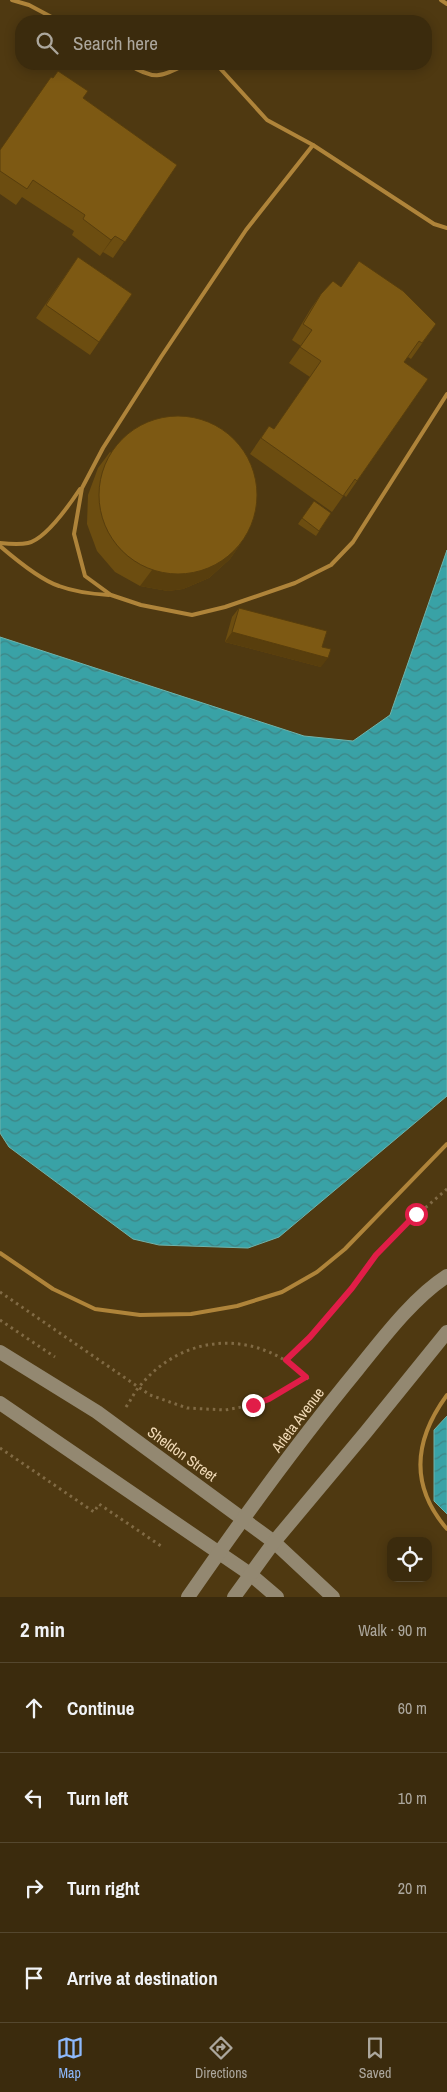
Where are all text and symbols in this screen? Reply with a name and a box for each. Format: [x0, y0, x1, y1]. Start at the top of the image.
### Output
search box [15, 15, 432, 70]
icon: search [33, 29, 61, 57]
text: Search here [73, 30, 158, 56]
route start [405, 1203, 428, 1226]
street label: Arleta Avenue [266, 1383, 329, 1457]
route end [242, 1394, 265, 1417]
street label: Sheldon Street [143, 1421, 222, 1486]
map controls [387, 1537, 432, 1582]
button: locate [387, 1537, 432, 1582]
text: 2 min [20, 1615, 65, 1644]
text: Walk · 90 m [358, 1619, 427, 1641]
icon: ahead [20, 1694, 48, 1722]
text: Continue [67, 1695, 135, 1721]
text: 60 m [398, 1697, 427, 1719]
icon: left [20, 1784, 48, 1812]
text: Turn left [67, 1785, 128, 1811]
text: 10 m [398, 1787, 427, 1809]
icon: right [20, 1874, 48, 1902]
text: Turn right [67, 1875, 139, 1901]
text: 20 m [398, 1877, 427, 1899]
icon: arrive [20, 1964, 48, 1992]
text: Arrive at destination [67, 1965, 218, 1991]
tab: Map [56, 2034, 84, 2082]
tab: Directions [195, 2034, 247, 2082]
tab: Saved [359, 2034, 391, 2082]

